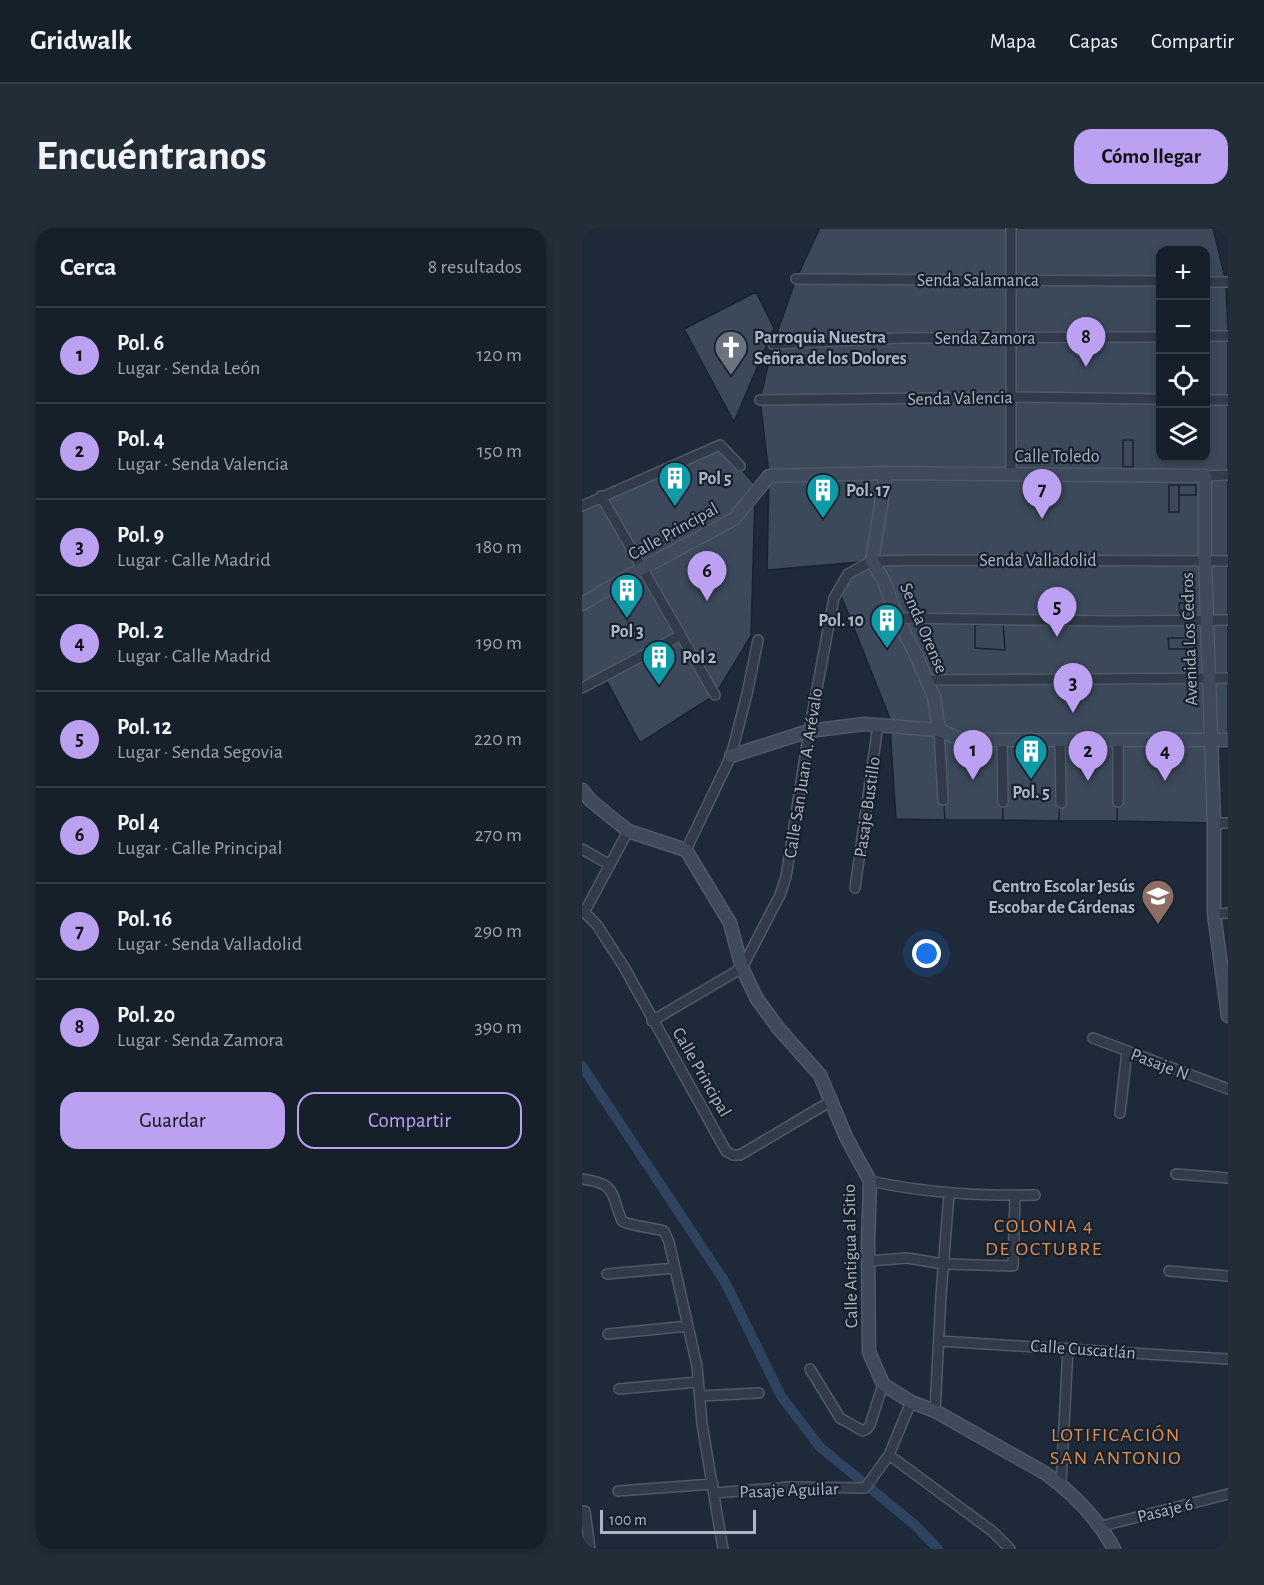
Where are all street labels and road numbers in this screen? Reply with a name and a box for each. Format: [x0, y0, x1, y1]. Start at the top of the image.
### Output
street label: Senda Salamanca [917, 272, 1039, 290]
street label: Senda Zamora [935, 330, 1035, 348]
street label: Senda Valencia [907, 389, 1013, 409]
street label: Calle Toledo [1014, 448, 1100, 466]
street label: Calle Principal [626, 500, 721, 564]
street label: Senda Valladolid [979, 552, 1097, 570]
street label: Avenida Los Cedros [1179, 572, 1201, 706]
street label: Senda Orense [896, 581, 950, 676]
street label: Calle San Juan A. Arévalo [782, 687, 826, 860]
street label: Pasaje Bustillo [852, 755, 884, 859]
street label: Calle Principal [668, 1025, 734, 1120]
street label: Pasaje N [1128, 1046, 1191, 1084]
street label: Calle Antigua al Sitio [841, 1184, 861, 1328]
street label: Calle Cuscatlán [1030, 1337, 1136, 1363]
street label: Pasaje Aguilar [739, 1480, 839, 1502]
street label: Pasaje 6 [1136, 1495, 1195, 1527]

